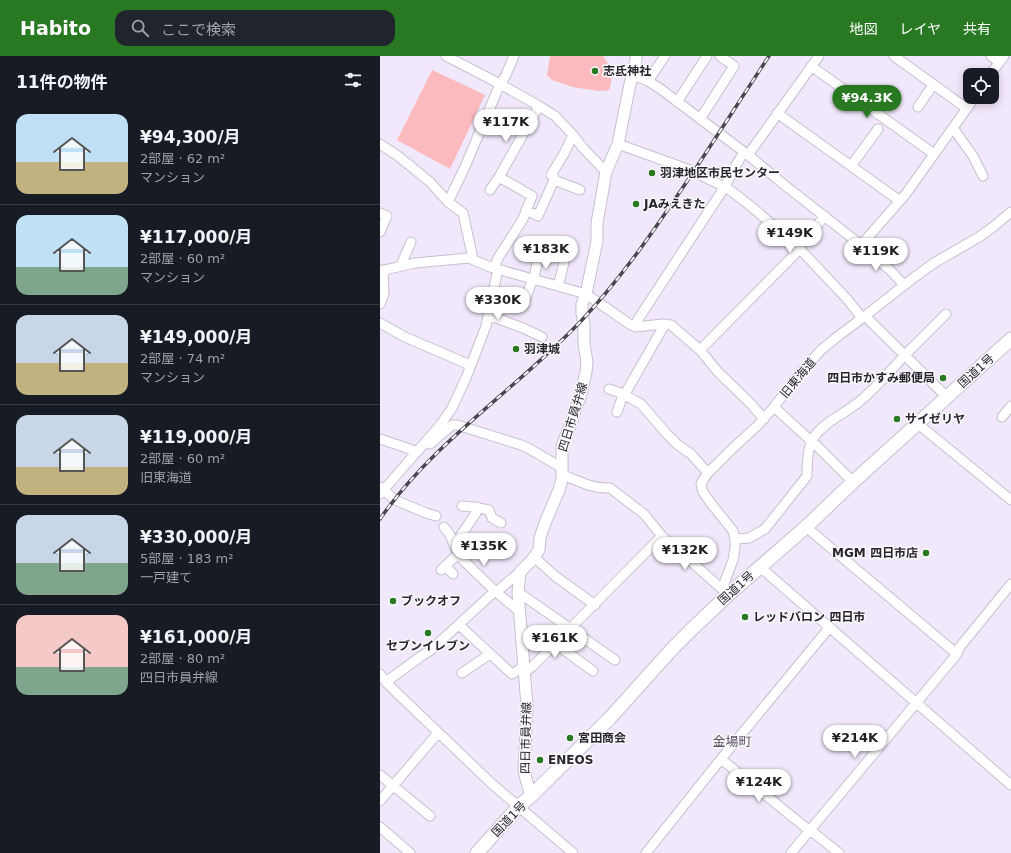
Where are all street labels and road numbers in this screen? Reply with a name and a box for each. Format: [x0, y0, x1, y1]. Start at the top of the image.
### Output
street label: 国道1号 [955, 351, 997, 391]
street label: 旧東海道 [777, 355, 819, 401]
street label: 四日市員弁線 [556, 381, 590, 453]
street label: 国道1号 [715, 568, 757, 608]
street label: 四日市員弁線 [518, 702, 534, 774]
street label: 国道1号 [489, 798, 529, 840]

